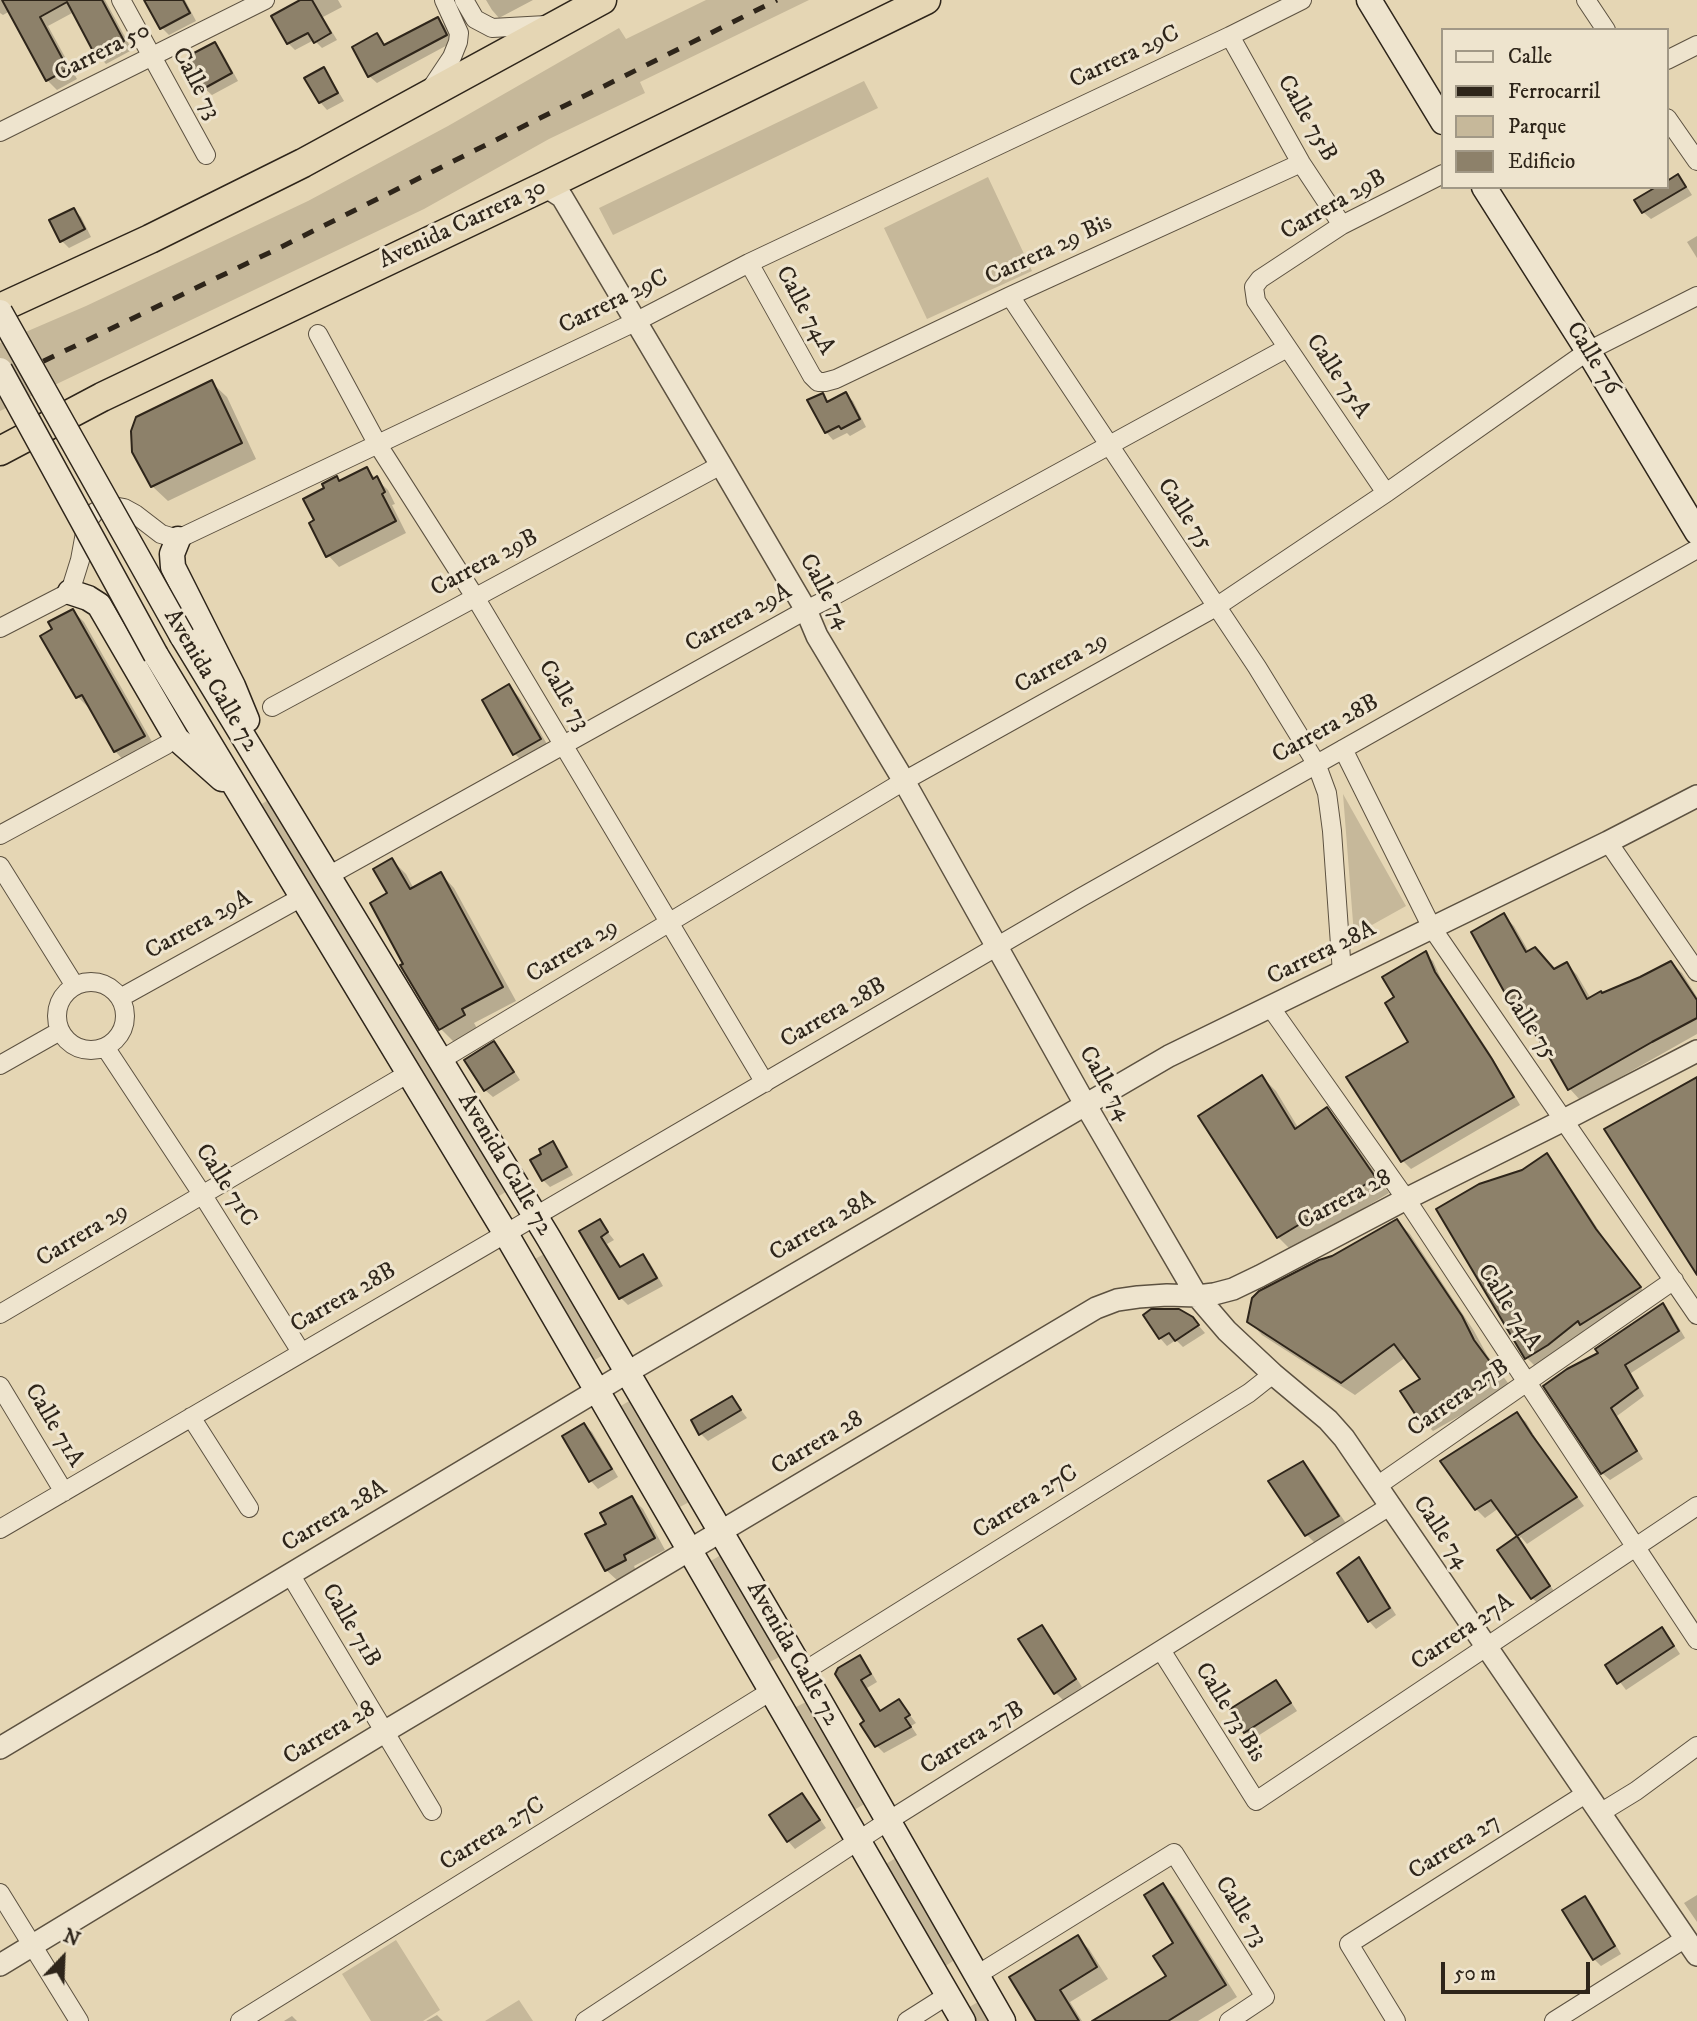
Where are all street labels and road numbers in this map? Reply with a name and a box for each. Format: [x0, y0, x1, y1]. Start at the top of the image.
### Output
street label: Carrera 50 [51, 17, 155, 89]
street label: Carrera 29C [1065, 20, 1185, 96]
street label: Calle 73 [164, 43, 226, 125]
street label: Calle 75B [1270, 71, 1342, 167]
street label: Carrera 29B [1276, 164, 1392, 248]
street label: Avenida Carrera 30 [375, 174, 551, 276]
street label: Carrera 29 Bis [981, 209, 1117, 293]
street label: Calle 74A [768, 262, 840, 360]
street label: Carrera 29C [555, 264, 673, 342]
street label: Calle 76 [1558, 317, 1626, 401]
street label: Calle 75A [1298, 329, 1376, 425]
street label: Calle 75 [1150, 474, 1218, 556]
street label: Carrera 29B [427, 524, 543, 604]
street label: Calle 74 [792, 549, 856, 635]
street label: Carrera 29A [681, 578, 797, 660]
street label: Avenida Calle 72 [156, 604, 264, 758]
street label: Carrera 29 [1010, 627, 1114, 701]
street label: Calle 73 [531, 656, 595, 736]
street label: Carrera 28B [1268, 689, 1384, 771]
street label: Carrera 29A [141, 885, 257, 967]
street label: Carrera 29 [522, 913, 624, 991]
street label: Carrera 28A [1263, 915, 1381, 993]
street label: Carrera 28B [776, 972, 892, 1056]
street label: Calle 75 [1494, 984, 1562, 1066]
street label: Calle 74 [1071, 1041, 1137, 1127]
street label: Avenida Calle 72 [450, 1088, 558, 1242]
street label: Calle 71C [188, 1139, 262, 1233]
street label: Carrera 28 [1293, 1164, 1397, 1238]
street label: Carrera 28A [765, 1185, 881, 1269]
street label: Carrera 29 [32, 1197, 134, 1275]
street label: Carrera 28B [286, 1257, 402, 1341]
street label: Calle 74A [1470, 1260, 1546, 1356]
street label: Carrera 27B [1403, 1354, 1515, 1444]
street label: Calle 71A [17, 1379, 89, 1473]
street label: Carrera 28 [767, 1405, 869, 1483]
street label: Carrera 27C [968, 1460, 1084, 1546]
street label: Carrera 28A [277, 1474, 393, 1560]
street label: Calle 74 [1405, 1491, 1475, 1575]
street label: Avenida Calle 72 [739, 1577, 845, 1731]
street label: Calle 71B [314, 1579, 386, 1673]
street label: Carrera 27A [1406, 1588, 1520, 1678]
street label: Calle 73 Bis [1187, 1658, 1271, 1768]
street label: Carrera 28 [279, 1695, 381, 1773]
street label: Carrera 27B [916, 1696, 1030, 1782]
street label: Carrera 27C [435, 1792, 551, 1878]
street label: Carrera 27 [1404, 1809, 1506, 1887]
street label: Calle 73 [1207, 1872, 1273, 1952]

